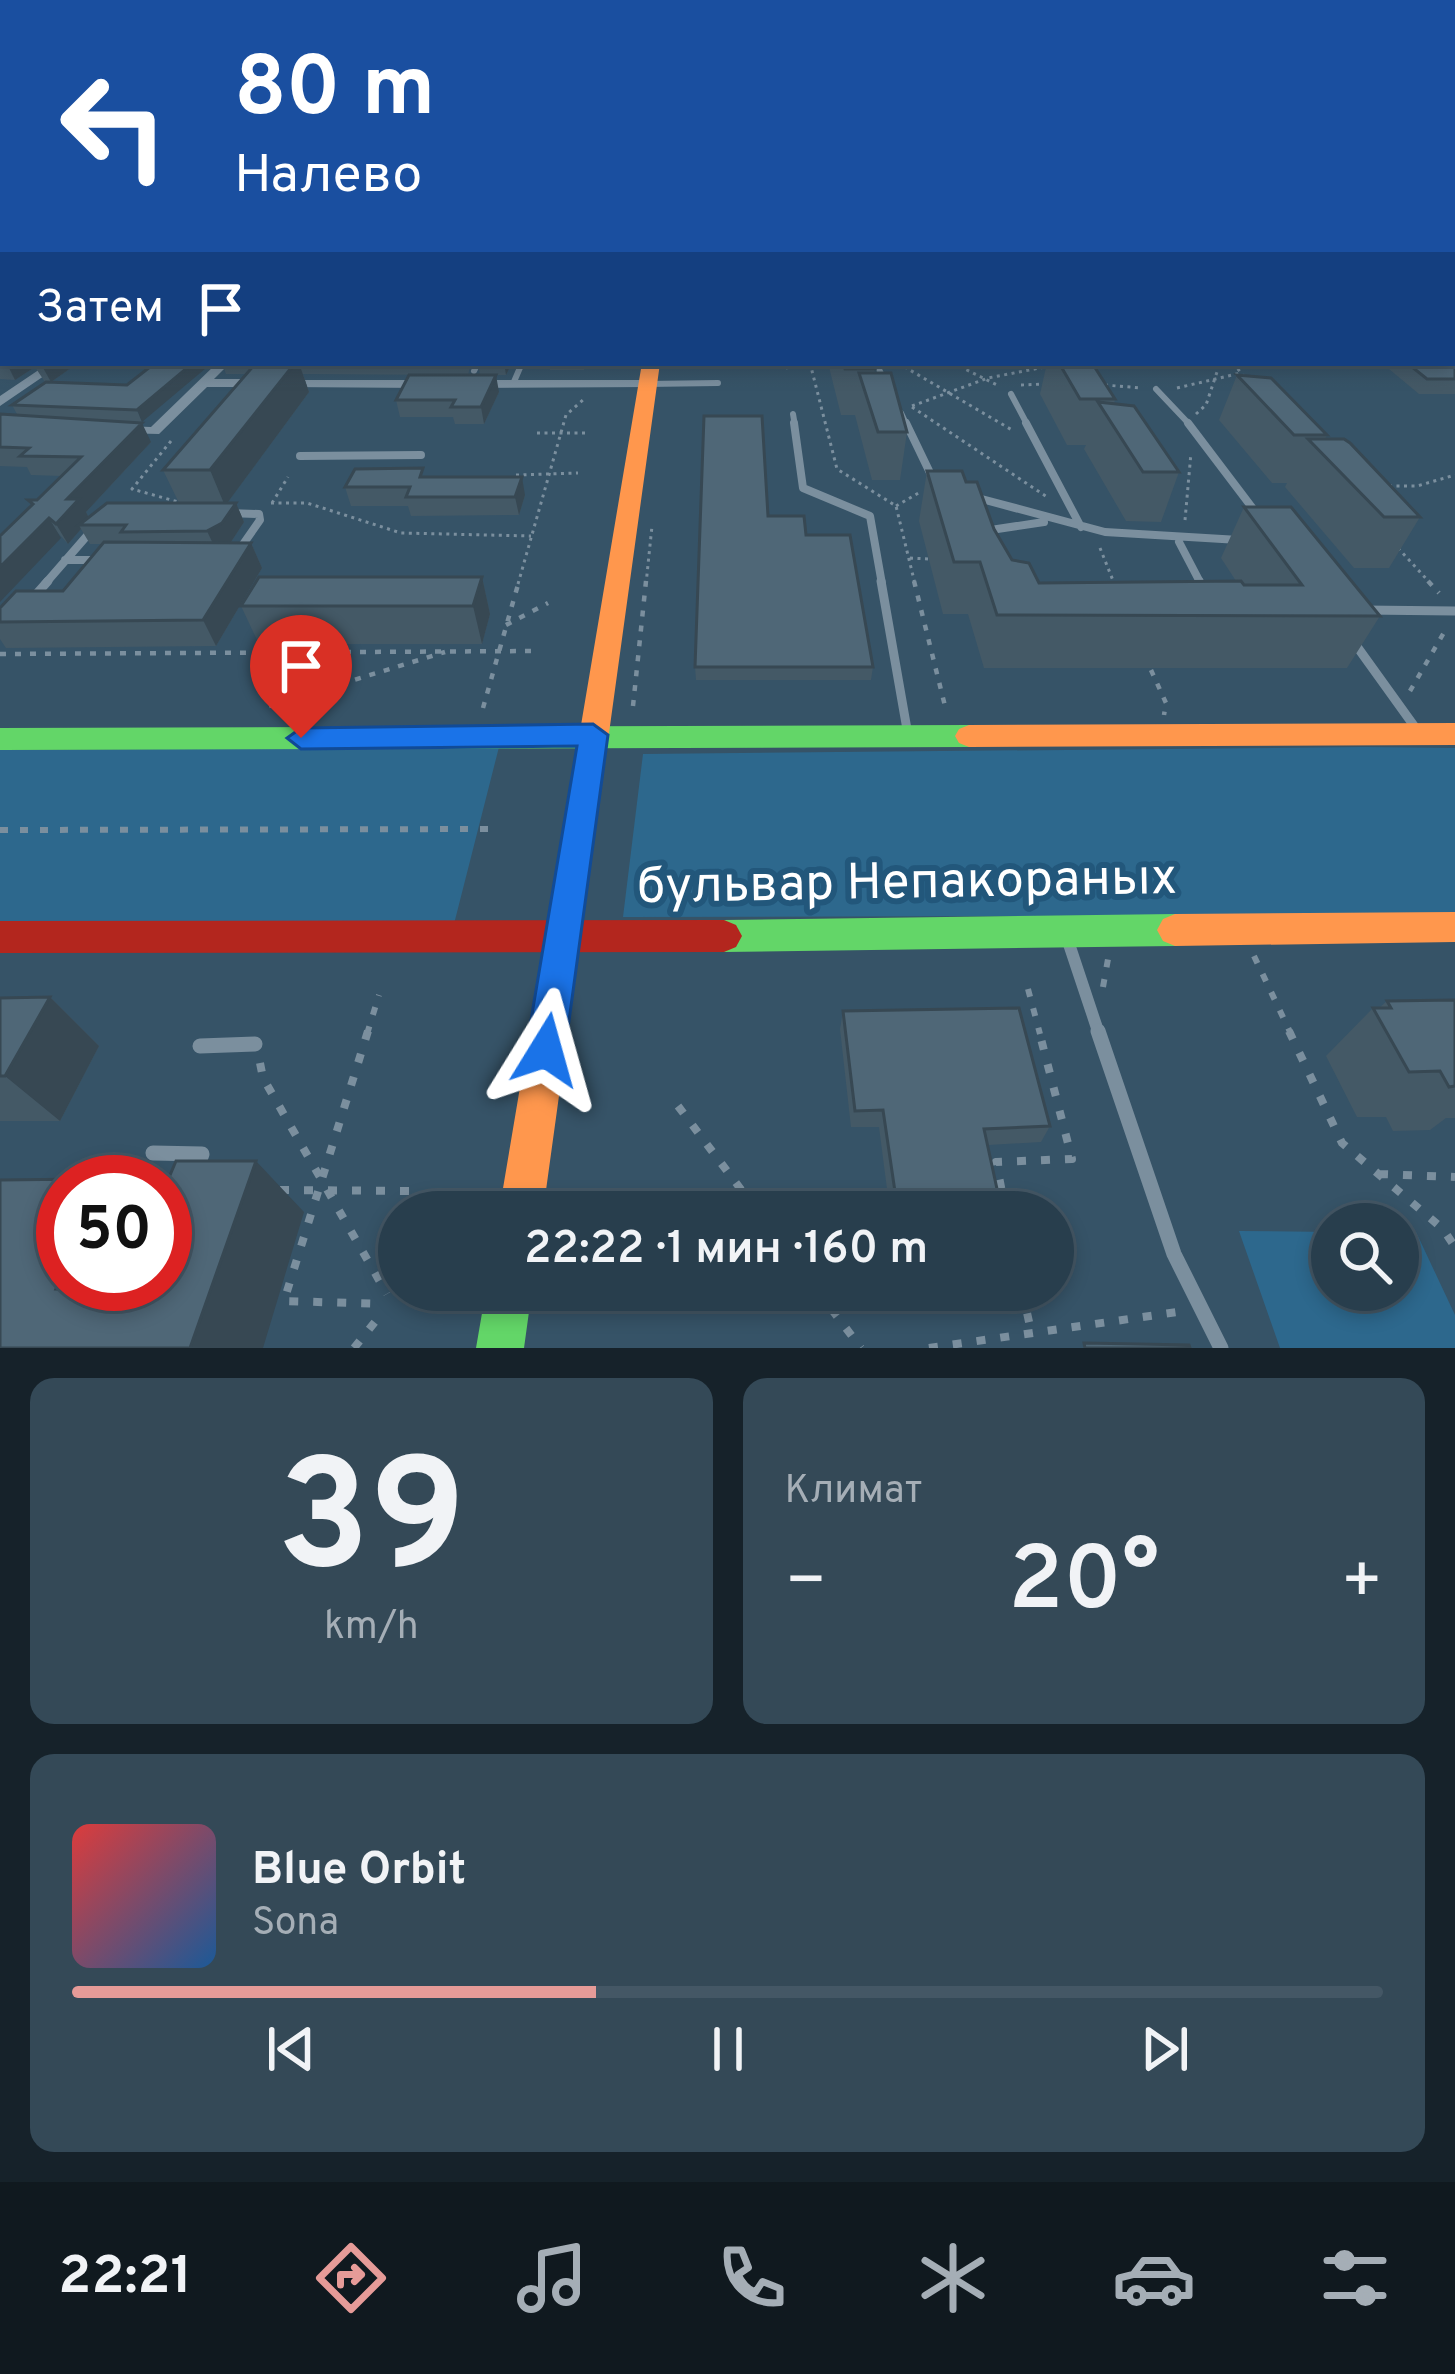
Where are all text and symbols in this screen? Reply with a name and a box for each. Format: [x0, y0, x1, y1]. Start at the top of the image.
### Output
text: 80 m [234, 39, 435, 145]
icon: left [36, 48, 192, 204]
text: Налево [234, 143, 422, 212]
icon: arrive [188, 276, 254, 342]
text: Затем [36, 281, 164, 338]
pin [250, 615, 352, 738]
icon: arrive [268, 633, 334, 699]
street label: бульвар Непакораных [636, 848, 1178, 922]
position arrow [483, 987, 609, 1113]
speed limit sign: 50 [36, 1155, 192, 1311]
map controls [1311, 1203, 1419, 1311]
button: search [1311, 1203, 1419, 1311]
text: 22:22 · 1 мин · 160 m [524, 1222, 928, 1279]
text: 39 [277, 1427, 466, 1625]
text: Климат [785, 1468, 922, 1517]
text: 20° [1008, 1528, 1159, 1641]
text: − [785, 1543, 827, 1626]
text: + [1340, 1543, 1383, 1626]
text: km/h [324, 1604, 419, 1653]
text: Blue Orbit [252, 1843, 466, 1900]
text: Sona [252, 1900, 339, 1949]
icon: previous [258, 2016, 324, 2082]
icon: pause [695, 2016, 761, 2082]
icon: next [1132, 2016, 1198, 2082]
icon: directions [309, 2236, 393, 2320]
icon: music [510, 2236, 594, 2320]
icon: phone [710, 2236, 794, 2320]
icon: climate [911, 2236, 995, 2320]
icon: car [1112, 2236, 1196, 2320]
icon: filters [1313, 2236, 1397, 2320]
text: 22:21 [58, 2244, 192, 2313]

